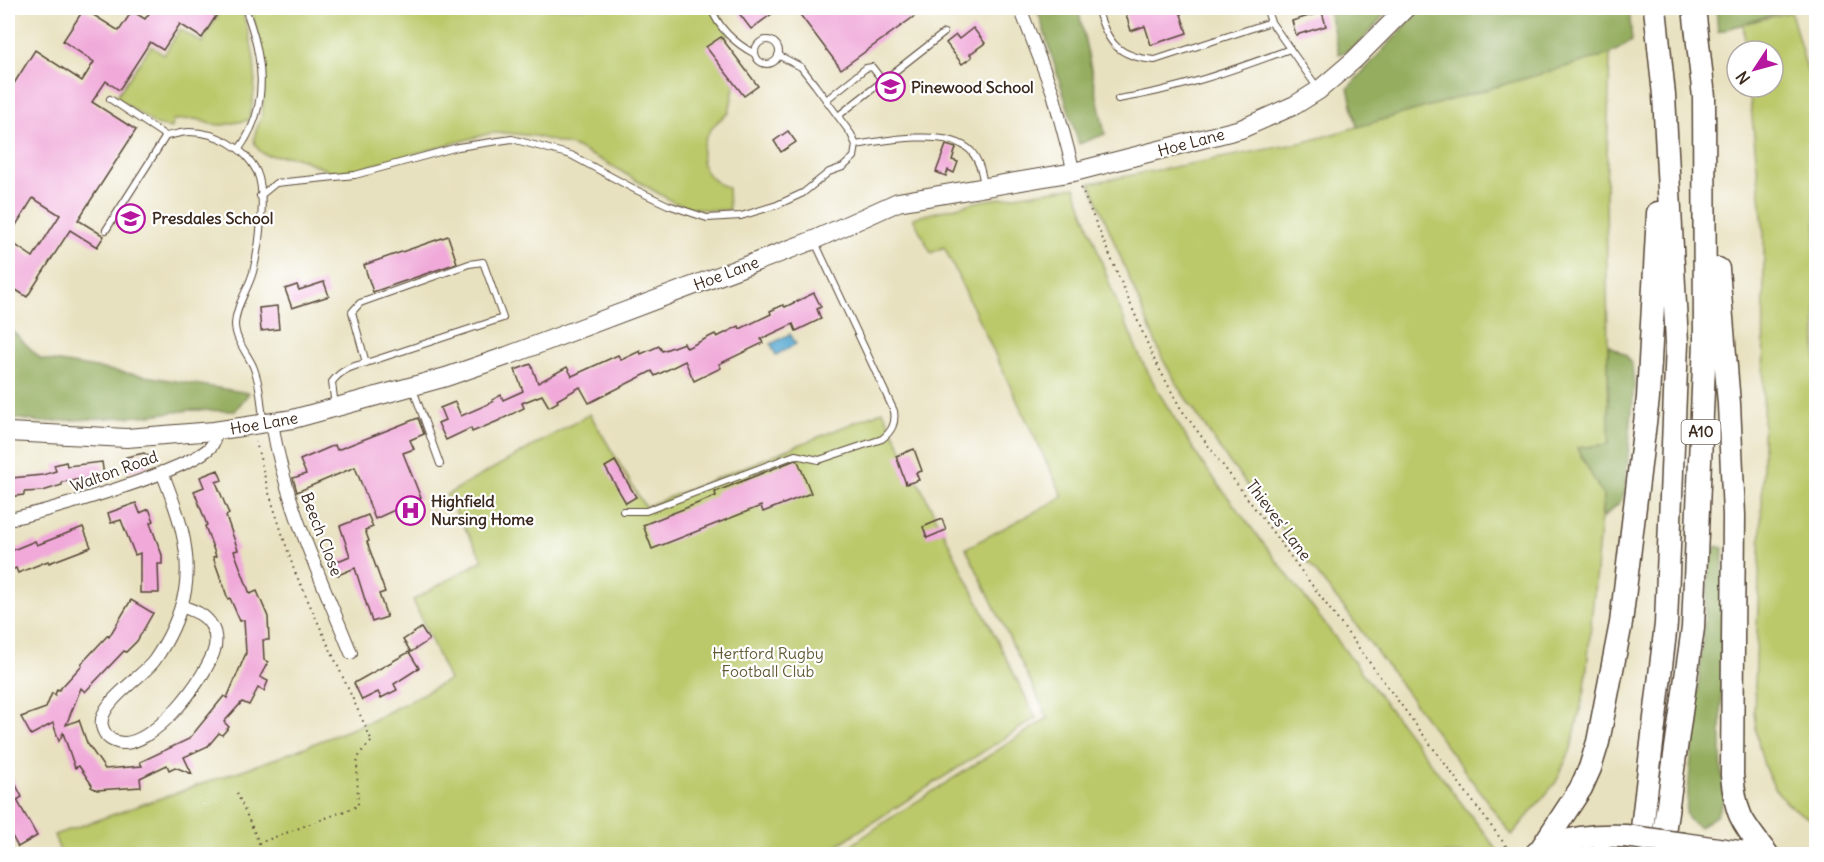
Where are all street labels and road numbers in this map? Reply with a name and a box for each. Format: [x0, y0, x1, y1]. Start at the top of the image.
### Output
street label: Hoe Lane [1155, 123, 1227, 161]
street label: Hoe Lane [690, 251, 762, 295]
street label: Hoe Lane [229, 407, 299, 439]
road number: A10 [1682, 420, 1720, 444]
street label: Walton Road [67, 446, 161, 496]
street label: Thieves' Lane [1242, 476, 1316, 564]
street label: Beech Close [297, 489, 347, 579]

